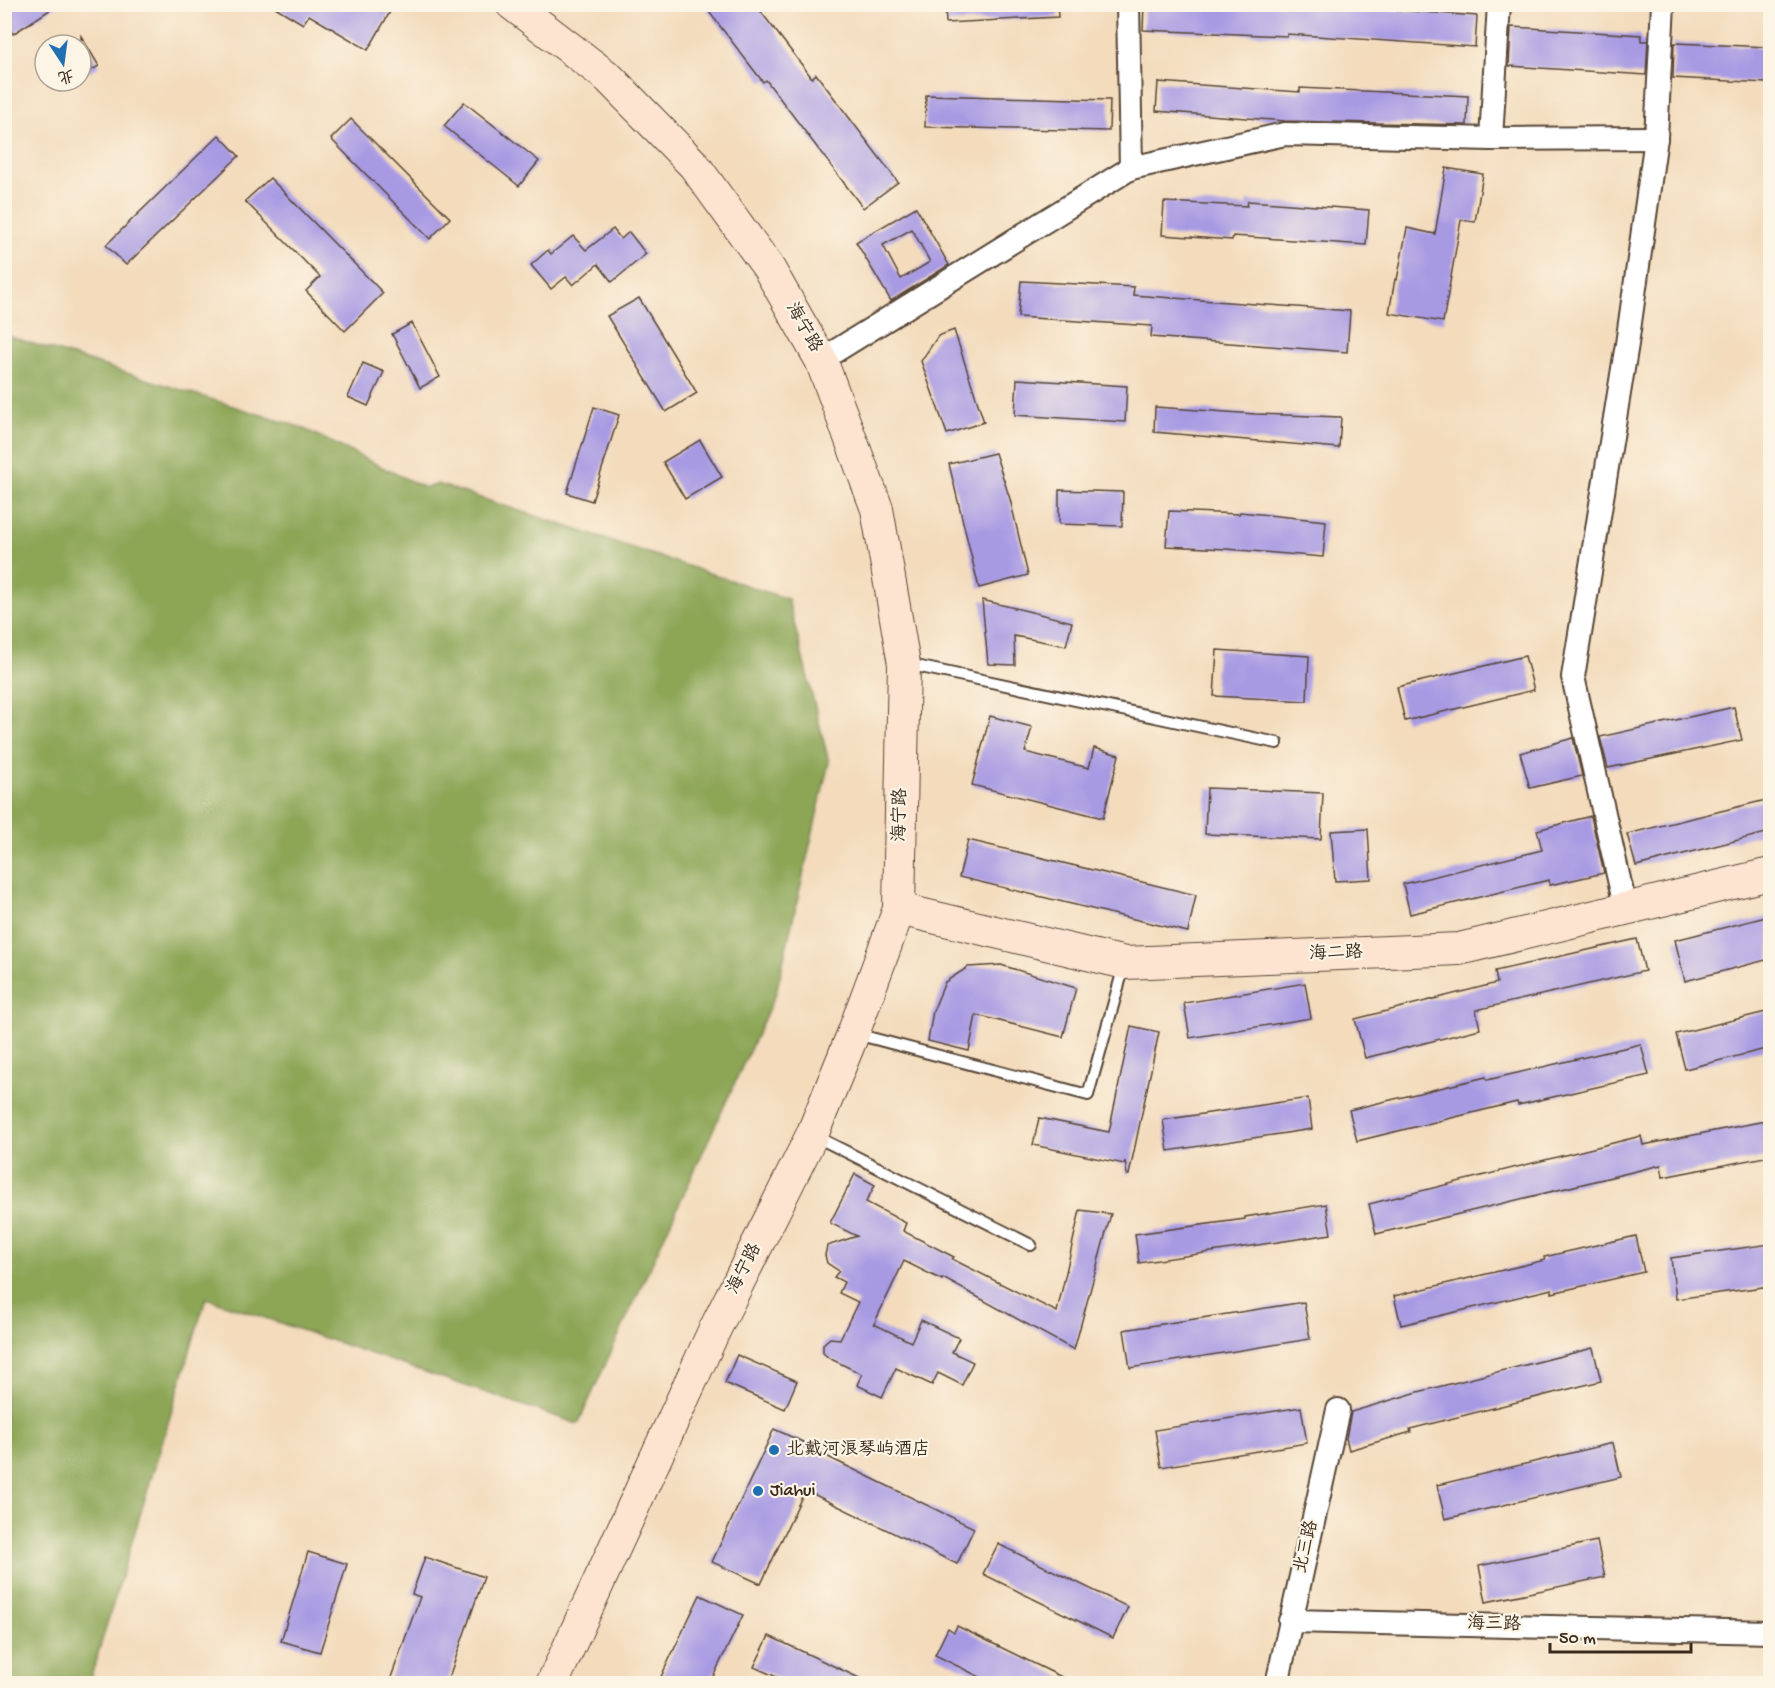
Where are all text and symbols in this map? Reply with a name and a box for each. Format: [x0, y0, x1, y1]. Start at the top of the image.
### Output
north arrow [33, 33, 93, 93]
text: 北 [56, 63, 76, 86]
street label: 海宁路 [780, 299, 826, 357]
street label: 海宁路 [889, 788, 912, 842]
street label: 海二路 [1309, 942, 1363, 965]
street label: 海宁路 [722, 1240, 767, 1298]
place label: 北戴河浪琴屿酒店 [786, 1439, 930, 1461]
marker: 北戴河浪琴屿酒店 [767, 1443, 781, 1457]
place label: Jiahui [770, 1481, 816, 1502]
marker: Jiahui [751, 1484, 765, 1498]
street label: 北三路 [1290, 1518, 1323, 1576]
street label: 海三路 [1467, 1613, 1521, 1636]
scale bar [1550, 1616, 1691, 1654]
text: 50 m [1559, 1629, 1596, 1650]

